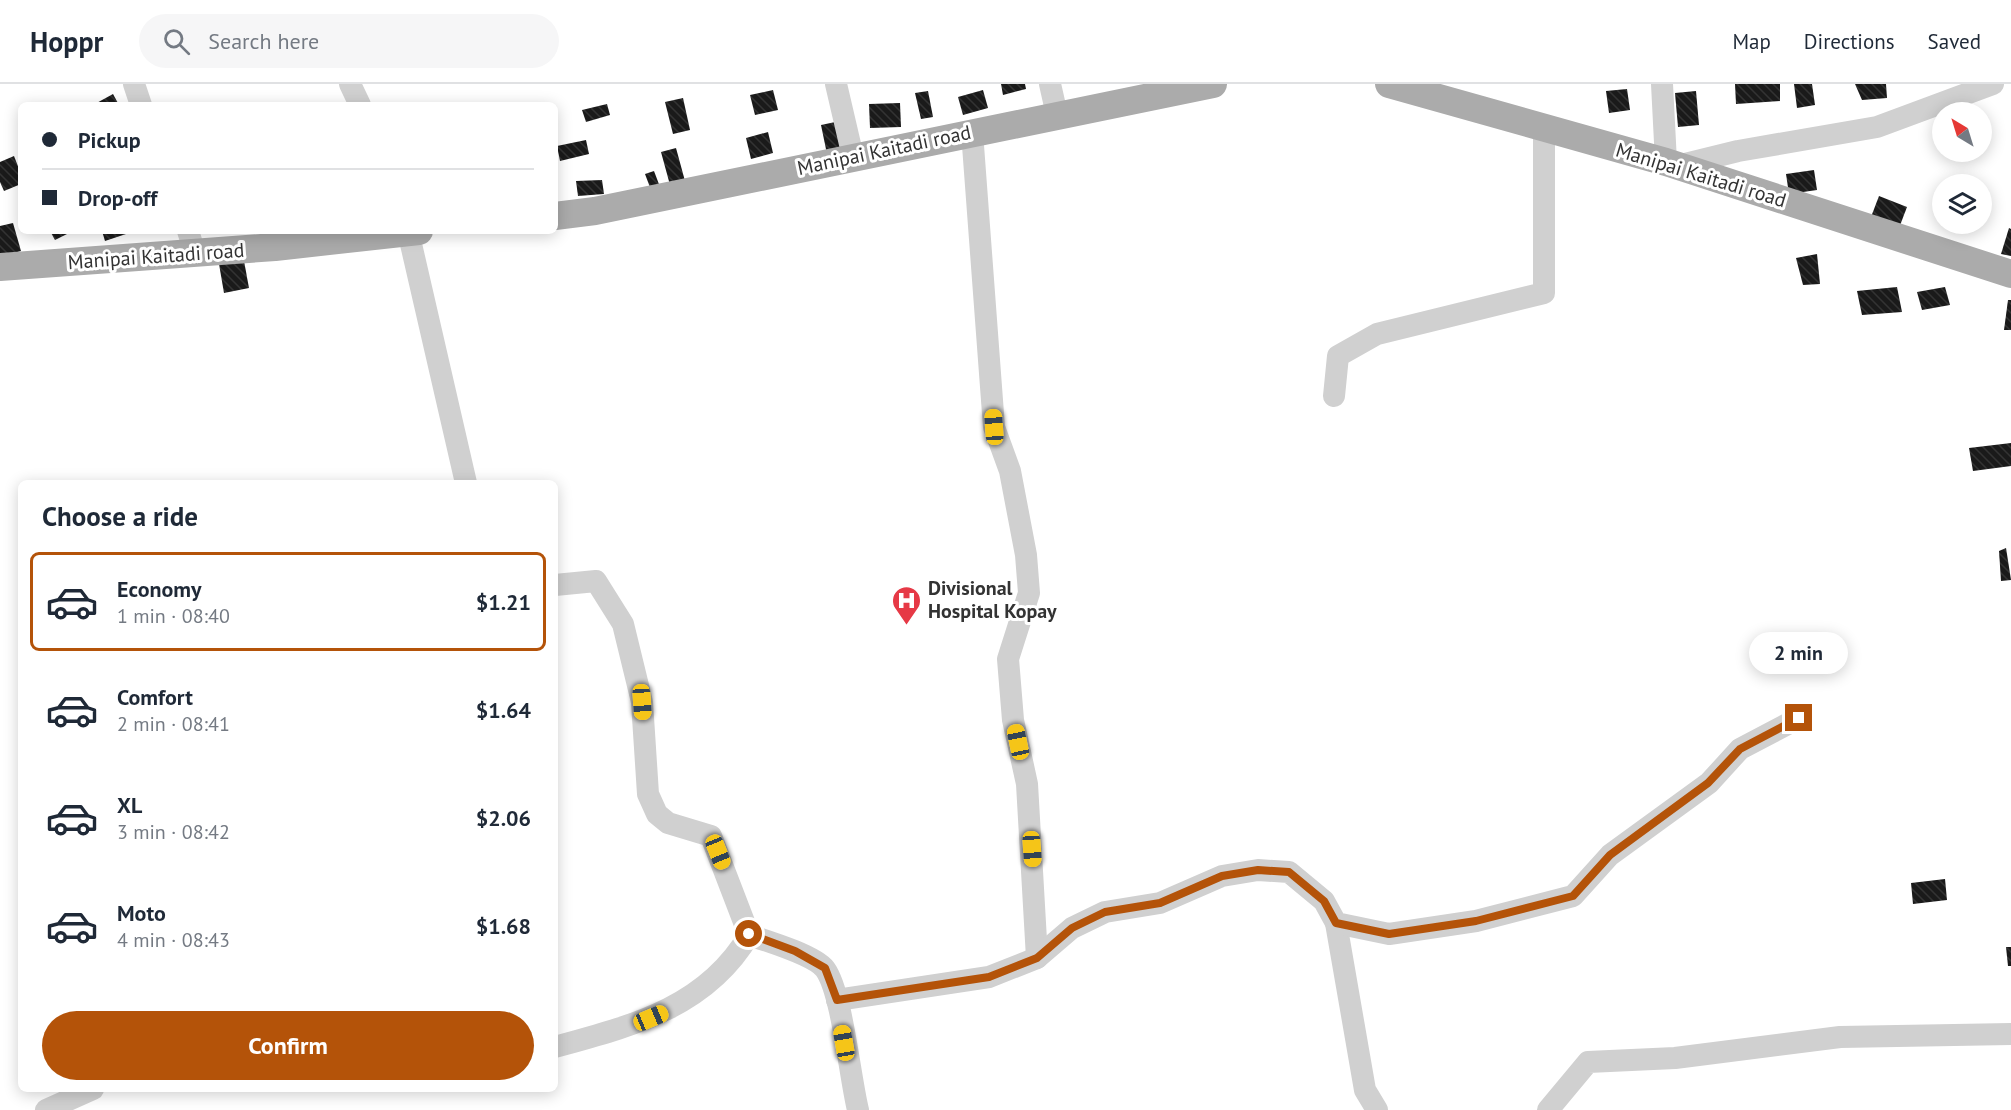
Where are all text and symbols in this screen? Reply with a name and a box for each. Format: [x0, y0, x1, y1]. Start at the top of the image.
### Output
search box [139, 14, 559, 68]
text: Hoppr [30, 23, 103, 60]
icon: search [160, 25, 193, 58]
text: Search here [208, 27, 319, 55]
text: Map [1732, 28, 1771, 55]
text: Directions [1804, 28, 1895, 55]
text: Saved [1928, 28, 1981, 55]
north arrow [1932, 102, 1992, 162]
map controls [1932, 102, 1992, 234]
street label: Manipai Kaitadi road [795, 119, 973, 181]
text: Pickup [78, 126, 141, 154]
street label: Manipai Kaitadi road [1613, 137, 1789, 213]
button: layers [1932, 174, 1992, 234]
text: Drop-off [78, 184, 157, 212]
street label: Manipai Kaitadi road [67, 237, 245, 275]
car [984, 408, 1004, 446]
text: Choose a ride [42, 499, 198, 533]
icon: car [45, 575, 99, 629]
text: Economy [117, 575, 201, 603]
place label: Divisional Hospital Kopay [928, 575, 1057, 624]
hospital icon: Divisional Hospital Kopay [891, 584, 923, 626]
text: $1.21 [476, 588, 531, 616]
text: 1 min · 08:40 [117, 603, 230, 629]
callout: 2 min [1750, 631, 1848, 673]
text: 2 min [1774, 640, 1823, 666]
icon: car [45, 683, 99, 737]
text: Comfort [117, 683, 193, 711]
car [632, 683, 652, 721]
text: $1.64 [476, 696, 531, 724]
route end [1785, 704, 1812, 731]
text: 2 min · 08:41 [117, 711, 230, 737]
car [1005, 723, 1031, 761]
icon: car [45, 791, 99, 845]
text: XL [117, 791, 142, 819]
text: $2.06 [476, 804, 531, 832]
text: 3 min · 08:42 [117, 819, 230, 845]
car [1022, 830, 1042, 868]
car [703, 832, 733, 872]
icon: car [45, 899, 99, 953]
text: Moto [117, 899, 166, 927]
text: $1.68 [476, 912, 531, 940]
route start [735, 920, 762, 947]
text: 4 min · 08:43 [117, 927, 230, 953]
car [631, 1003, 671, 1033]
button: Confirm [42, 1011, 534, 1080]
car [832, 1024, 856, 1062]

